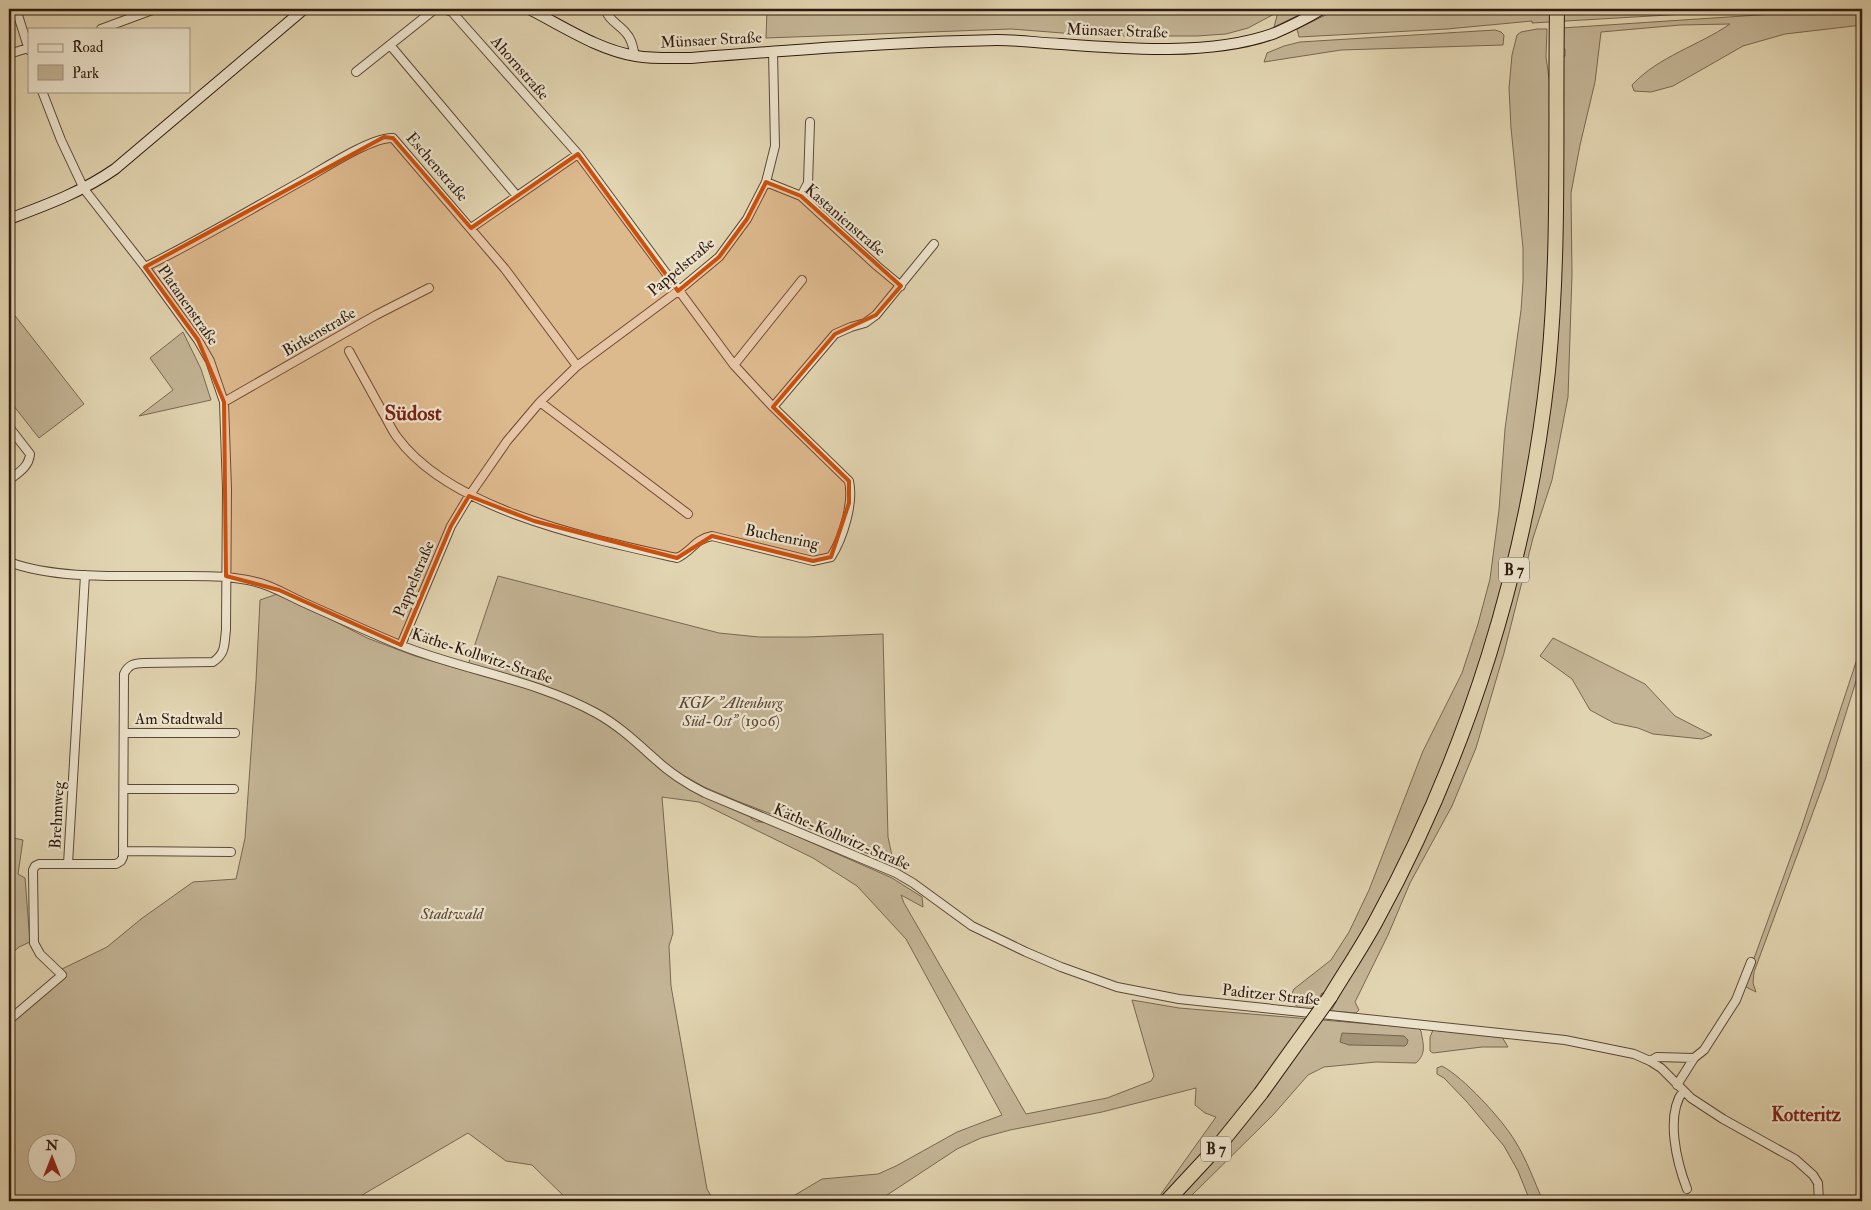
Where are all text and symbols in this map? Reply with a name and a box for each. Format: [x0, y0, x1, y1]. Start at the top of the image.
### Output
street label: Münsaer Straße [1066, 19, 1169, 43]
street label: Münsaer Straße [660, 27, 763, 53]
legend [28, 28, 190, 92]
street label: Ahornstraße [486, 31, 554, 105]
text: Road [72, 38, 104, 57]
text: Park [72, 64, 99, 83]
street label: Eschenstraße [401, 128, 473, 206]
street label: Kastanienstraße [800, 179, 890, 261]
street label: Pappelstraße [644, 233, 719, 301]
street label: Platanenstraße [153, 261, 223, 349]
street label: Birkenstraße [279, 303, 360, 361]
district label: Südost [385, 400, 442, 427]
street label: Buchenring [743, 520, 822, 554]
street label: Pappelstraße [389, 538, 440, 621]
road number: B 7 [1499, 558, 1529, 582]
street label: Käthe-Kollwitz-Straße [409, 624, 555, 688]
park label: KGV "Altenburg Süd-Ost" (1906) [678, 693, 784, 731]
street label: Am Stadtwald [134, 709, 223, 729]
street label: Brehmweg [45, 779, 69, 849]
street label: Käthe-Kollwitz-Straße [770, 799, 914, 875]
park label: Stadtwald [420, 904, 484, 924]
street label: Paditzer Straße [1221, 980, 1321, 1010]
district label: Kotteritz [1771, 1103, 1842, 1127]
north arrow [28, 1132, 78, 1182]
road number: B 7 [1201, 1136, 1231, 1162]
text: N [45, 1137, 59, 1154]

